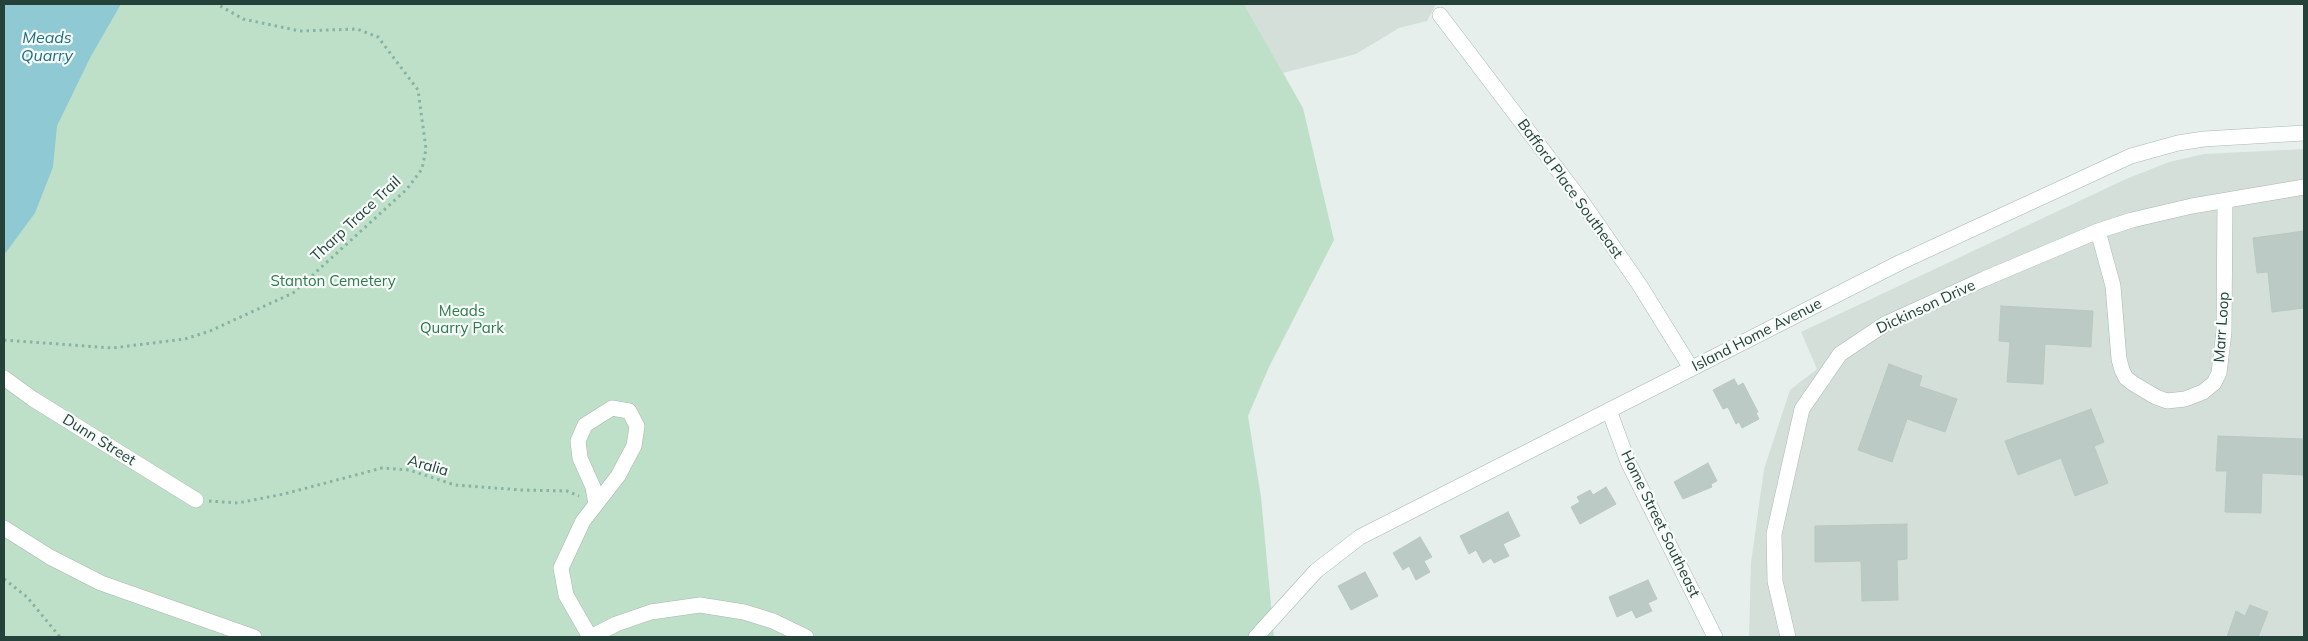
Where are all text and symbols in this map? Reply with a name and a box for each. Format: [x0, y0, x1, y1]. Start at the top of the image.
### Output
water label: Meads Quarry [21, 28, 73, 66]
street label: Bafford Place Southeast [1513, 116, 1627, 262]
street label: Tharp Trace Trail [307, 173, 405, 265]
park label: Stanton Cemetery [270, 272, 396, 290]
street label: Dickinson Drive [1874, 276, 1978, 338]
street label: Marr Loop [2211, 291, 2233, 363]
street label: Island Home Avenue [1689, 294, 1825, 376]
park label: Meads Quarry Park [420, 302, 504, 337]
street label: Dunn Street [59, 410, 139, 470]
street label: Home Street Southeast [1617, 448, 1703, 600]
street label: Aralia [406, 452, 450, 480]

